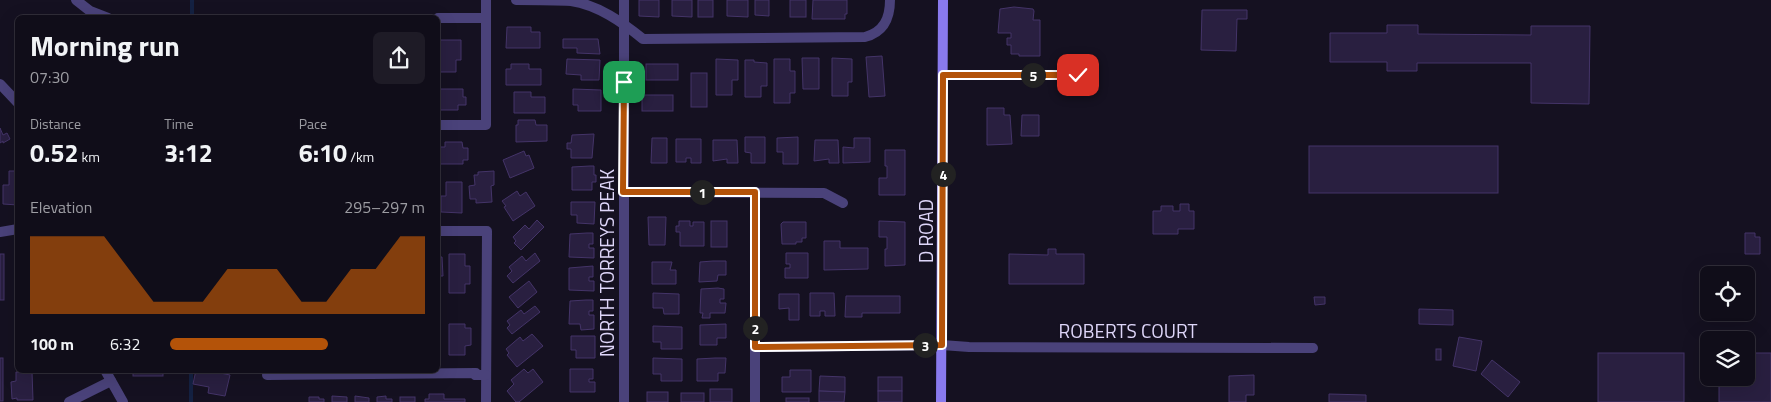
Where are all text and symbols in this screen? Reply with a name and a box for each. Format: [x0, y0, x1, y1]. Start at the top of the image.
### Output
text: Morning run [30, 24, 180, 67]
button: share [373, 32, 425, 84]
pin [1057, 54, 1099, 96]
pin [603, 61, 645, 103]
icon: check [1064, 61, 1092, 89]
pin: 5 [1020, 62, 1046, 88]
text: 07:30 [30, 65, 69, 89]
text: 5 [1030, 65, 1037, 86]
icon: arrive [610, 68, 638, 96]
text: Distance [30, 113, 81, 134]
text: Time [164, 113, 194, 134]
text: Pace [299, 113, 327, 134]
text: 0.52 [30, 134, 78, 172]
text: 3:12 [164, 134, 213, 172]
text: 6:10 [299, 134, 347, 172]
text: km [78, 146, 100, 167]
text: /km [347, 146, 374, 167]
pin: 4 [930, 162, 956, 186]
text: 4 [940, 164, 947, 185]
street label: NORTH TORREYS PEAK [592, 169, 621, 357]
pin: 1 [690, 180, 714, 204]
text: 1 [699, 182, 706, 203]
text: Elevation [30, 195, 92, 219]
text: 295–297 m [344, 195, 425, 219]
street label: D ROAD [911, 199, 940, 263]
map controls [1700, 266, 1755, 386]
button: locate [1700, 266, 1755, 321]
pin: 2 [742, 316, 768, 340]
street label: ROBERTS COURT [1059, 316, 1197, 345]
text: 2 [752, 318, 759, 339]
button: layers [1700, 331, 1755, 386]
text: 100 m [30, 332, 74, 356]
text: 6:32 [110, 332, 140, 356]
pin: 3 [912, 332, 938, 358]
text: 3 [922, 335, 929, 356]

